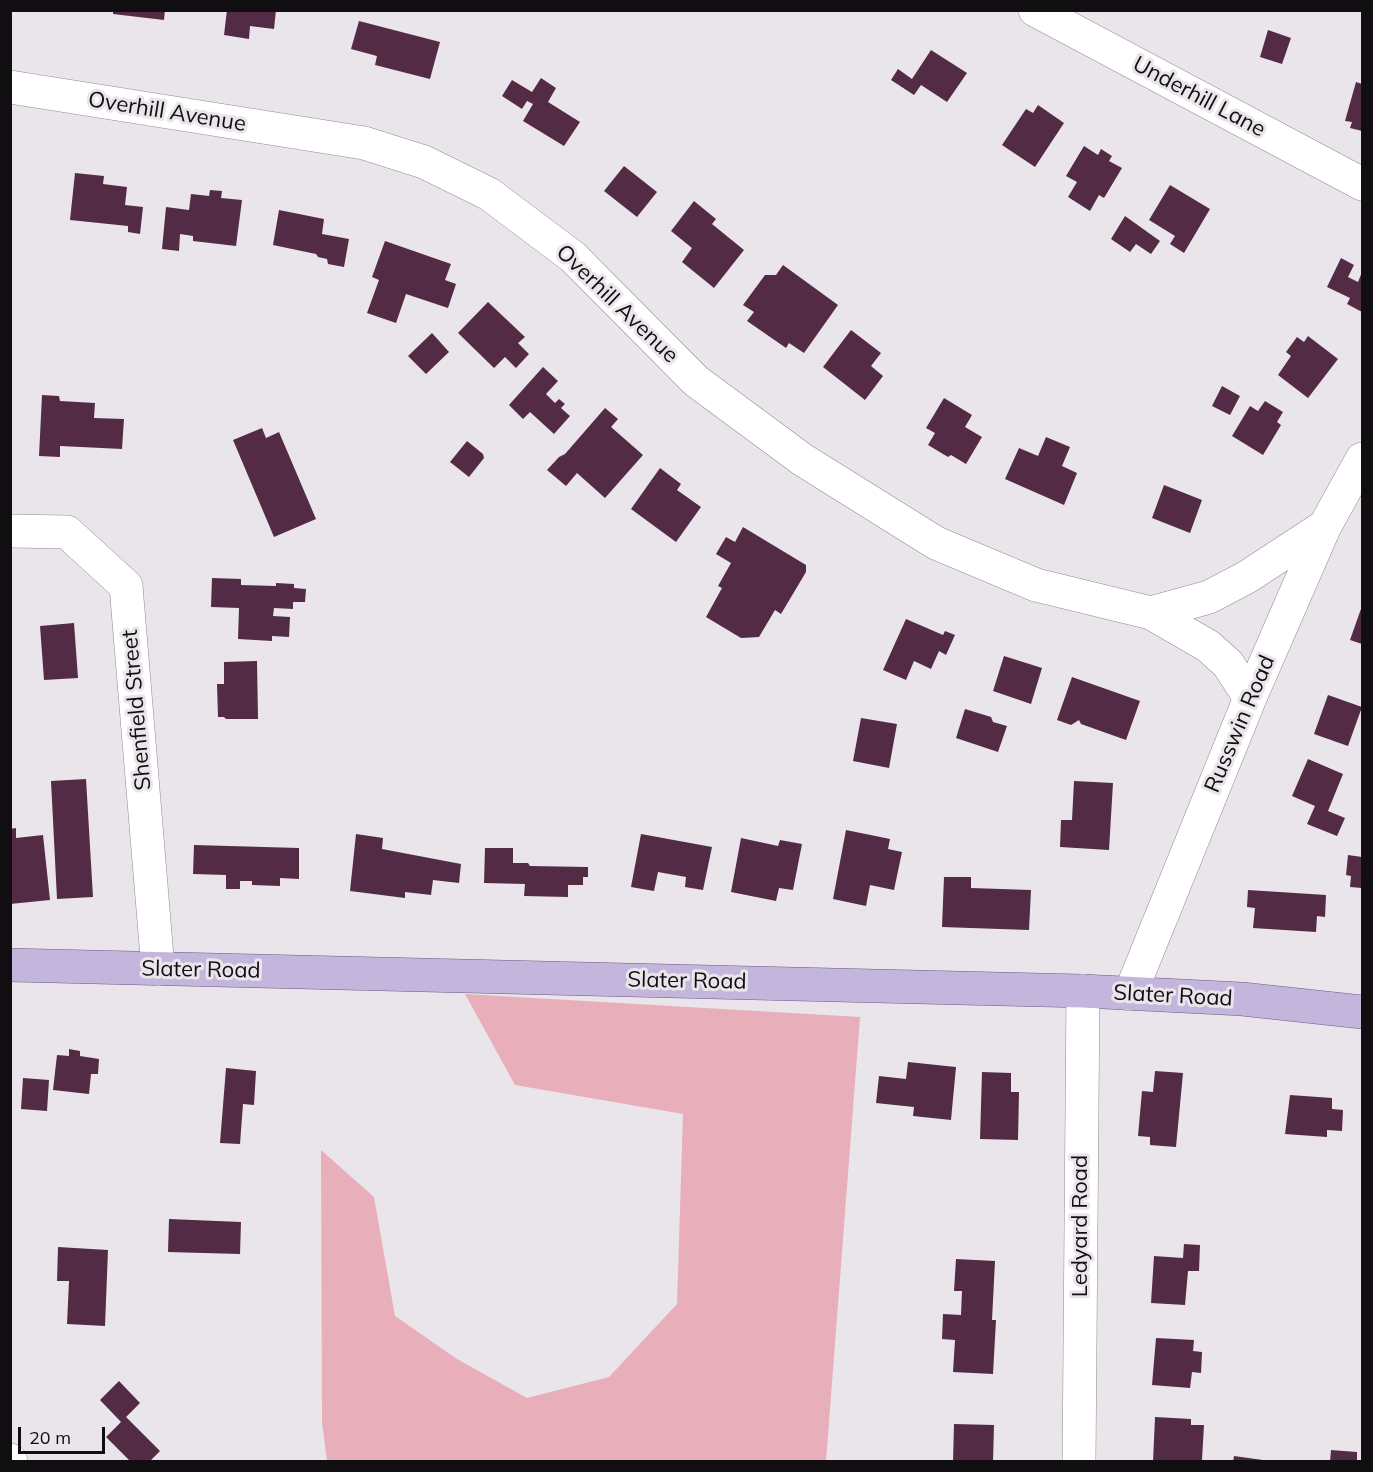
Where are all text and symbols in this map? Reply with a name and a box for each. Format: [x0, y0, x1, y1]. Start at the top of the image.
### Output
street label: Underhill Lane [1128, 51, 1270, 143]
street label: Overhill Avenue [86, 86, 248, 138]
street label: Overhill Avenue [550, 239, 684, 369]
street label: Shenfield Street [117, 629, 157, 791]
street label: Russwin Road [1199, 651, 1281, 797]
street label: Slater Road [141, 956, 261, 984]
street label: Slater Road [627, 967, 747, 995]
street label: Slater Road [1113, 980, 1233, 1012]
street label: Ledyard Road [1067, 1155, 1093, 1297]
scale bar [21, 1415, 108, 1453]
text: 20 m [29, 1426, 71, 1449]

